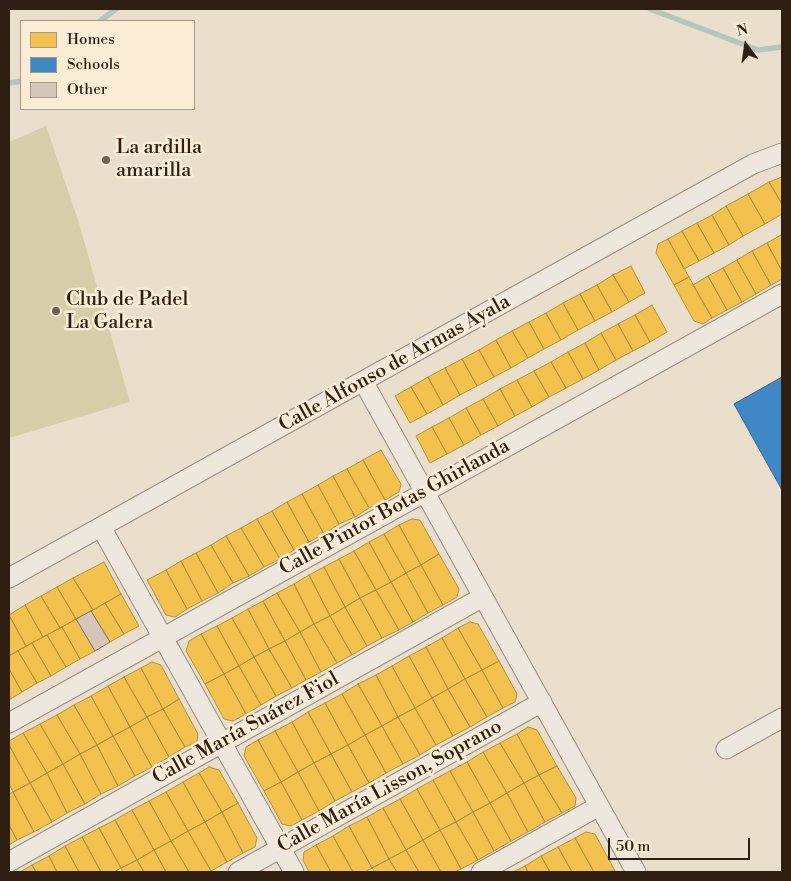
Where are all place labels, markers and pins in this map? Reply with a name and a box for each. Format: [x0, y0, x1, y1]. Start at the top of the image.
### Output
place label: La ardilla amarilla [116, 136, 202, 183]
marker: La ardilla amarilla [100, 154, 112, 166]
place label: Club de Padel La Galera [66, 288, 188, 335]
marker: Club de Padel La Galera [50, 305, 62, 317]

